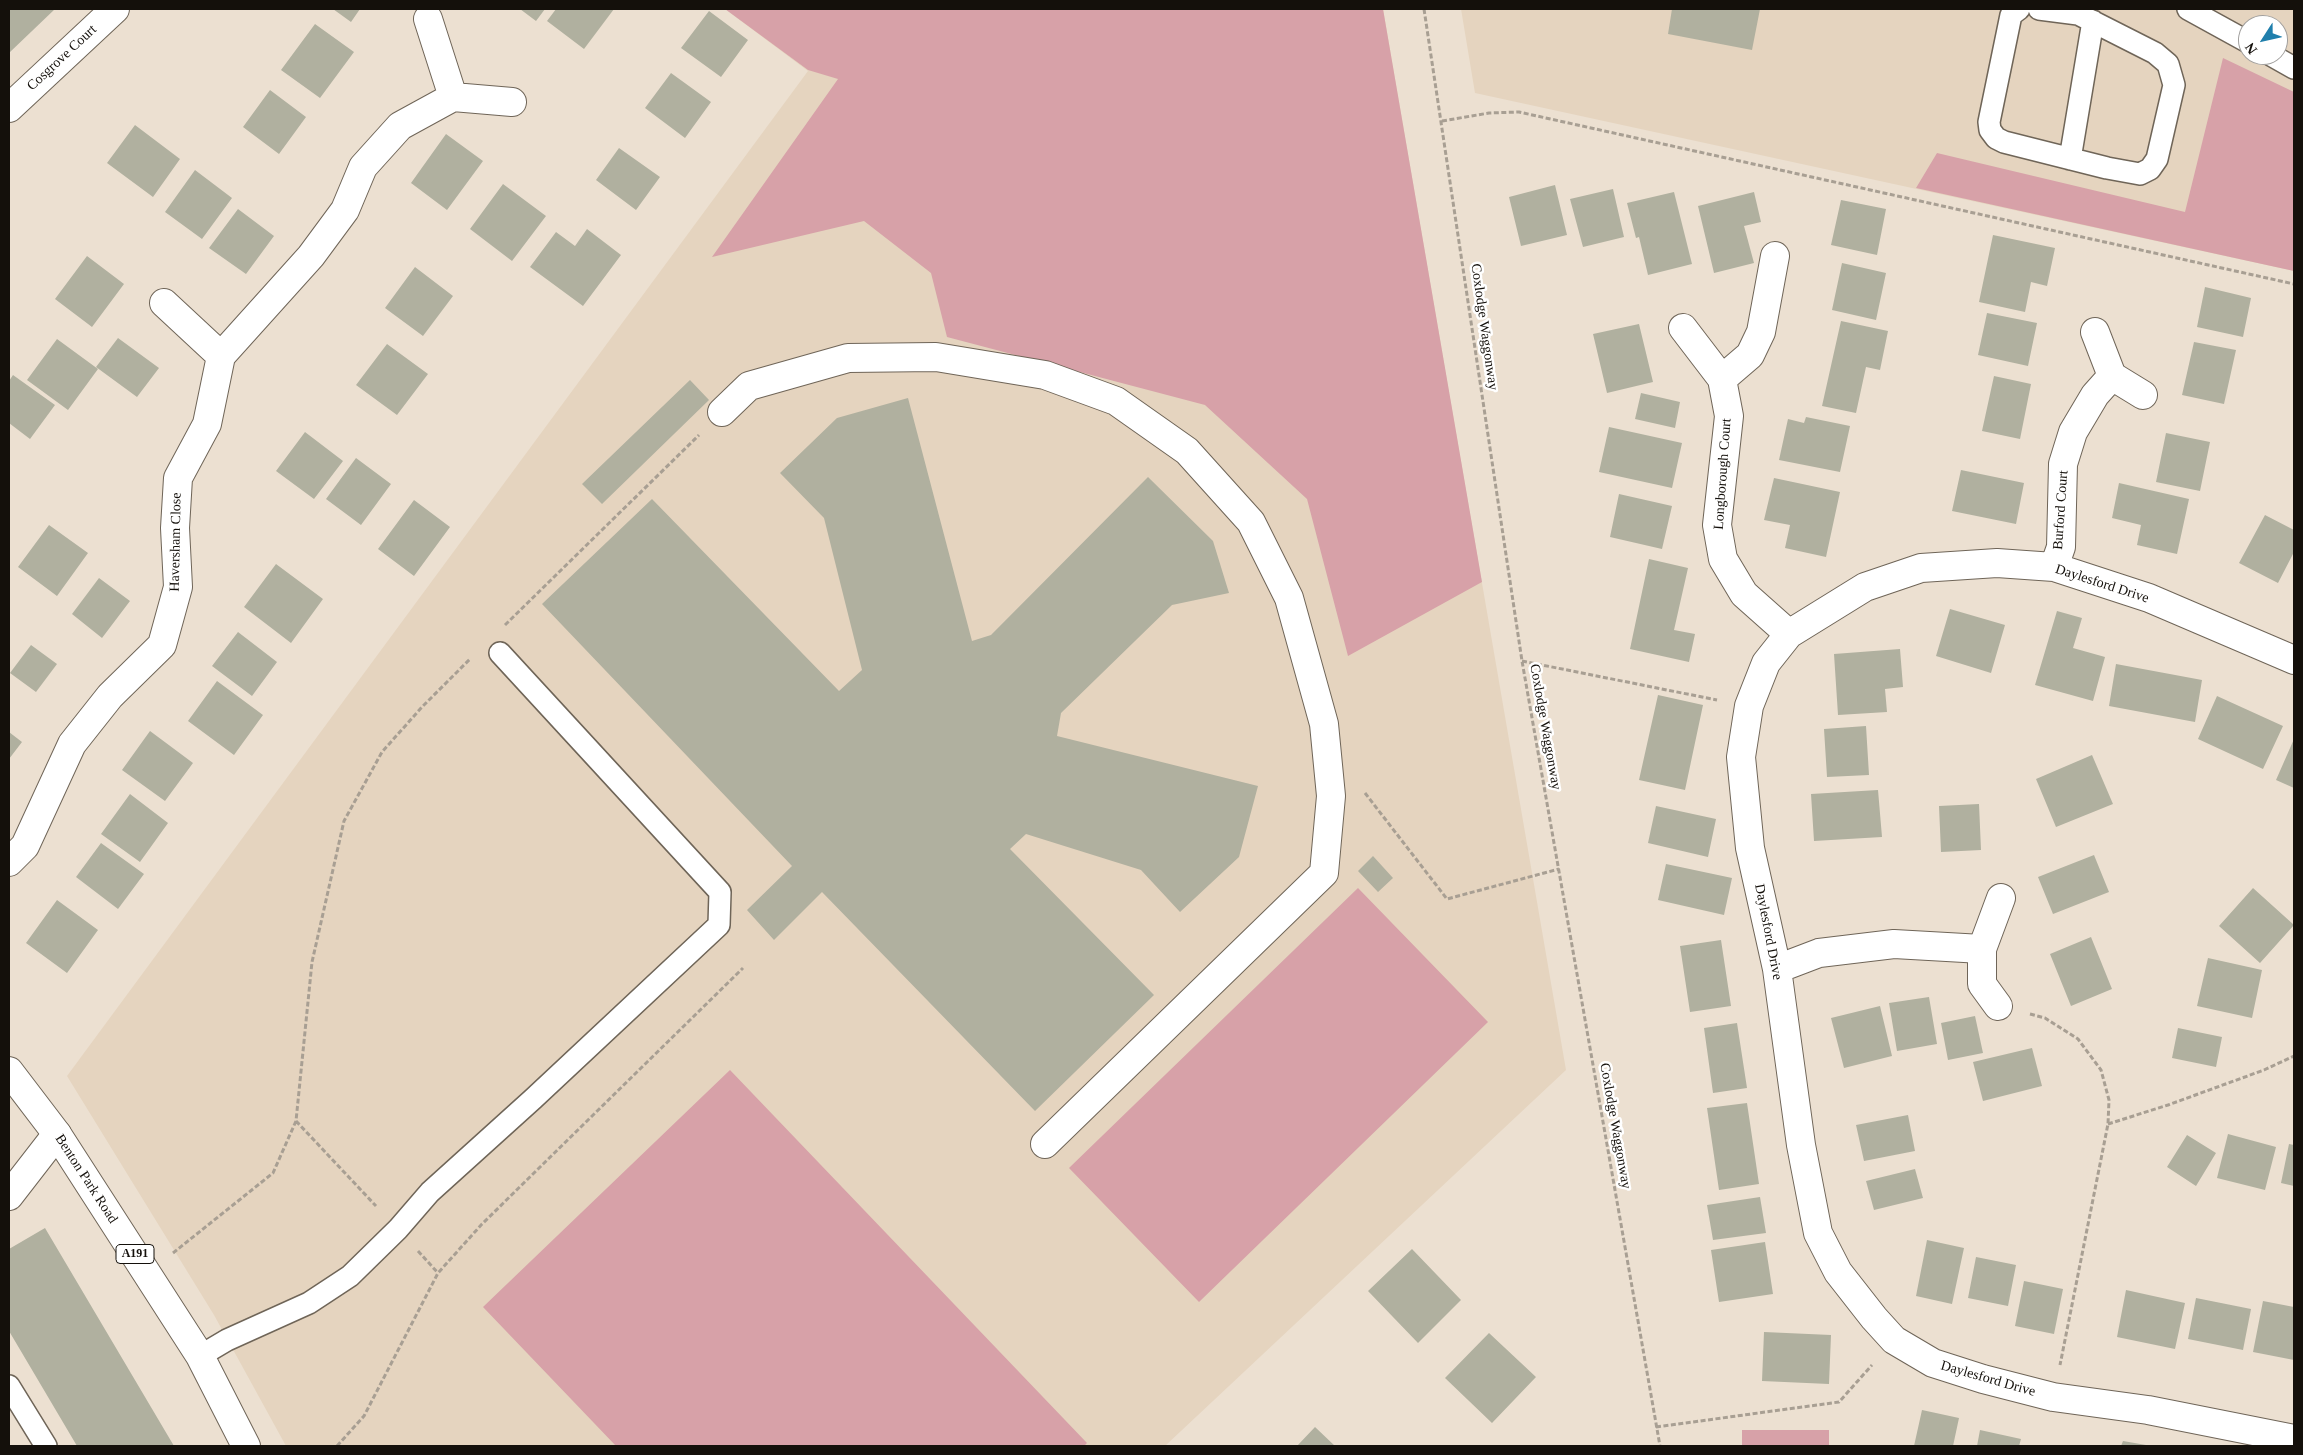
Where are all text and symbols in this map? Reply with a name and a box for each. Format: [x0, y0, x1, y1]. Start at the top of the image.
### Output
north arrow [2238, 15, 2288, 65]
street label: Cosgrove Court [24, 21, 100, 95]
text: N [2242, 40, 2260, 57]
street label: Coxlodge Waggonway [1467, 263, 1501, 391]
street label: Longborough Court [1711, 418, 1735, 530]
street label: Burford Court [2050, 470, 2072, 550]
street label: Haversham Close [167, 492, 185, 592]
street label: Daylesford Drive [2053, 561, 2151, 607]
street label: Coxlodge Waggonway [1526, 663, 1564, 791]
street label: Daylesford Drive [1750, 883, 1786, 981]
street label: Coxlodge Waggonway [1596, 1062, 1634, 1190]
street label: Benton Park Road [51, 1131, 121, 1227]
road number: A191 [116, 1244, 154, 1264]
street label: Daylesford Drive [1939, 1357, 2037, 1401]

